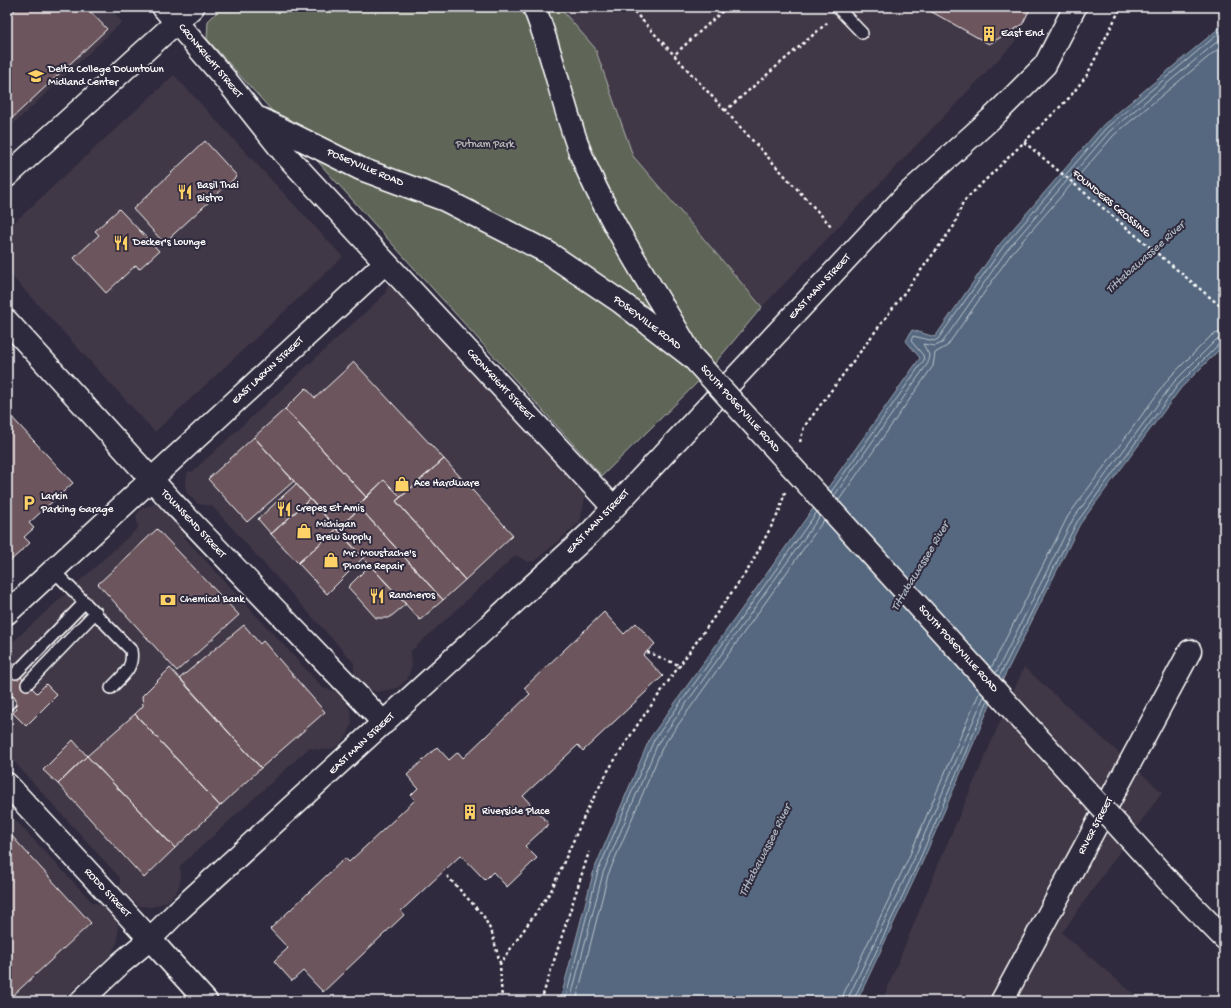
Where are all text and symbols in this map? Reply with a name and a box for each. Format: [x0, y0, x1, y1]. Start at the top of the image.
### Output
street label: CRONKRIGHT STREET [175, 21, 245, 101]
building icon: East End [980, 25, 998, 43]
place label: East End [1001, 28, 1045, 40]
place label: Delta College Downtown Midland Center [47, 64, 165, 89]
school or university icon: Delta College Downtown Midland Center [27, 67, 45, 85]
park label: Putnam Park [455, 139, 515, 151]
street label: POSEYVILLE ROAD [324, 146, 406, 190]
street label: FOUNDERS CROSSING [1069, 167, 1153, 241]
place label: Basil Thai Bistro [196, 180, 239, 205]
restaurant icon: Basil Thai Bistro [176, 183, 194, 201]
water label: Tittabawassee River [1104, 217, 1190, 297]
restaurant icon: Decker's Lounge [112, 234, 130, 252]
place label: Decker's Lounge [132, 237, 206, 249]
street label: EAST MAIN STREET [787, 251, 854, 322]
street label: POSEYVILLE ROAD [610, 293, 684, 353]
street label: EAST LARKIN STREET [230, 334, 307, 407]
street label: CRONKRIGHT STREET [464, 347, 537, 424]
street label: SOUTH POSEYVILLE ROAD [698, 363, 783, 456]
shop icon: Ace Hardware [393, 475, 411, 493]
place label: Ace Hardware [414, 478, 480, 490]
street label: TOWNSEND STREET [157, 487, 228, 561]
street label: EAST MAIN STREET [564, 487, 632, 557]
place label: Larkin Parking Garage [40, 491, 114, 516]
parking icon: Larkin Parking Garage [20, 494, 38, 512]
restaurant icon: Crepes Et Amis [275, 500, 293, 518]
place label: Crepes Et Amis [296, 503, 365, 515]
water label: Tittabawassee River [889, 518, 955, 614]
place label: Michigan Brew Supply [315, 519, 372, 544]
shop icon: Michigan Brew Supply [295, 522, 313, 540]
place label: Mr. Moustache's Phone Repair [342, 548, 417, 573]
shop icon: Mr. Moustache's Phone Repair [322, 551, 340, 569]
restaurant icon: Rancheros [368, 587, 386, 605]
place label: Rancheros [389, 590, 436, 602]
bank icon: Chemical Bank [159, 591, 177, 609]
place label: Chemical Bank [180, 594, 246, 606]
street label: SOUTH POSEYVILLE ROAD [916, 603, 1001, 696]
street label: EAST MAIN STREET [327, 710, 398, 777]
street label: RIVER STREET [1076, 795, 1116, 857]
water label: Tittabawassee River [737, 800, 796, 899]
building icon: Riverside Place [461, 803, 479, 821]
place label: Riverside Place [482, 806, 550, 818]
street label: RODD STREET [81, 866, 133, 920]

